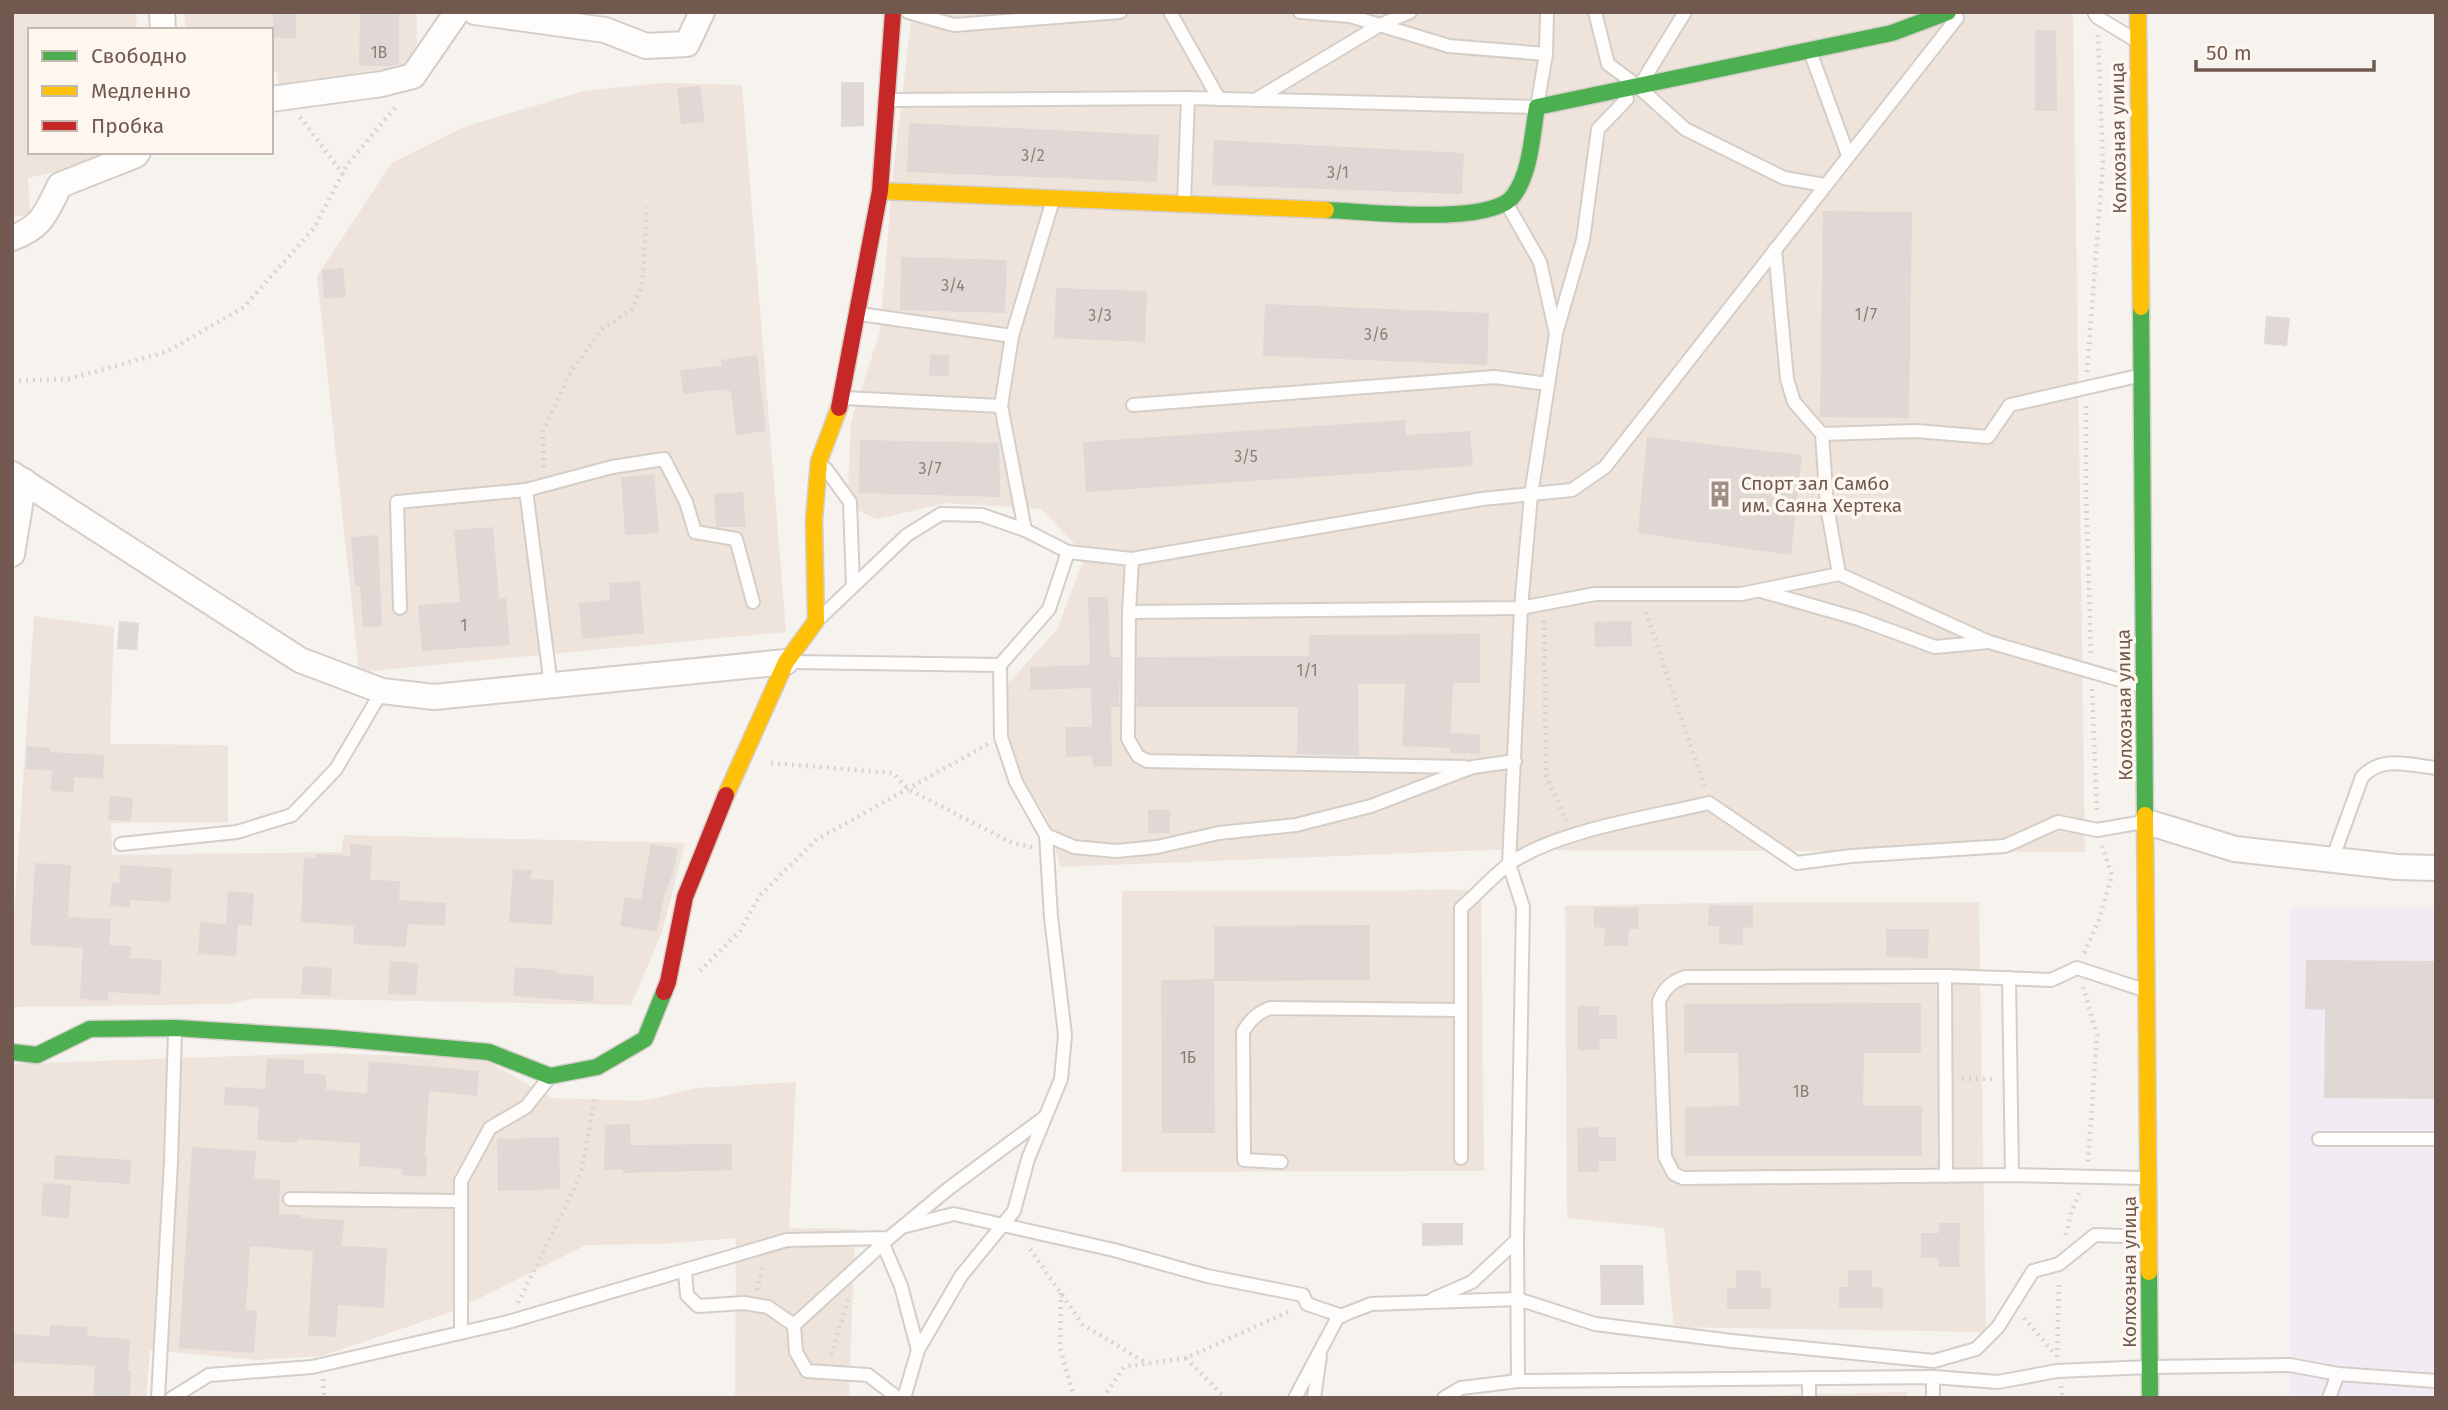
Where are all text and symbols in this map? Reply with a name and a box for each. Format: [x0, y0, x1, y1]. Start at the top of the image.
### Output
legend [28, 28, 273, 154]
scale bar [2196, 28, 2374, 72]
text: 50 m [2206, 40, 2252, 66]
text: Свободно [91, 43, 187, 69]
house number: 1В [371, 43, 388, 62]
street label: Колхозная улица [2106, 62, 2131, 214]
text: Медленно [91, 78, 191, 104]
text: Пробка [91, 113, 164, 139]
house number: 3/2 [1021, 146, 1045, 165]
house number: 3/1 [1327, 163, 1349, 182]
house number: 3/4 [941, 276, 965, 295]
house number: 1/7 [1855, 305, 1877, 324]
house number: 3/3 [1088, 306, 1112, 325]
house number: 3/6 [1364, 325, 1388, 344]
house number: 3/5 [1234, 447, 1258, 466]
house number: 3/7 [918, 459, 942, 478]
place label: Спорт зал Самбо им. Саяна Хертека [1741, 472, 1902, 517]
building icon: Спорт зал Самбо им. Саяна Хертека [1705, 479, 1735, 509]
house number: 1 [461, 616, 467, 635]
street label: Колхозная улица [2112, 629, 2137, 781]
house number: 1/1 [1296, 661, 1318, 680]
house number: 1Б [1180, 1048, 1196, 1067]
house number: 1В [1793, 1082, 1810, 1101]
street label: Колхозная улица [2118, 1196, 2141, 1348]

